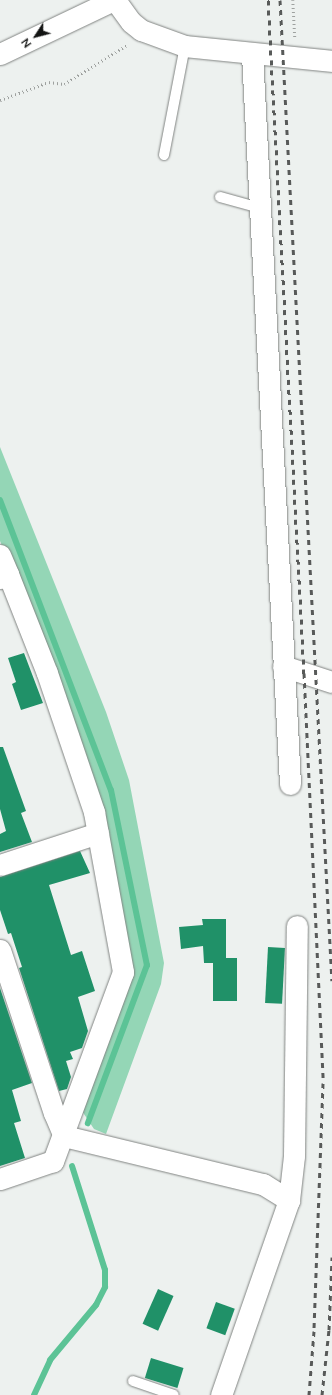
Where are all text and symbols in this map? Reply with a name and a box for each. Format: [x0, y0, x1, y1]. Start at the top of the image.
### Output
north arrow [16, 16, 56, 56]
text: N [18, 36, 34, 51]

